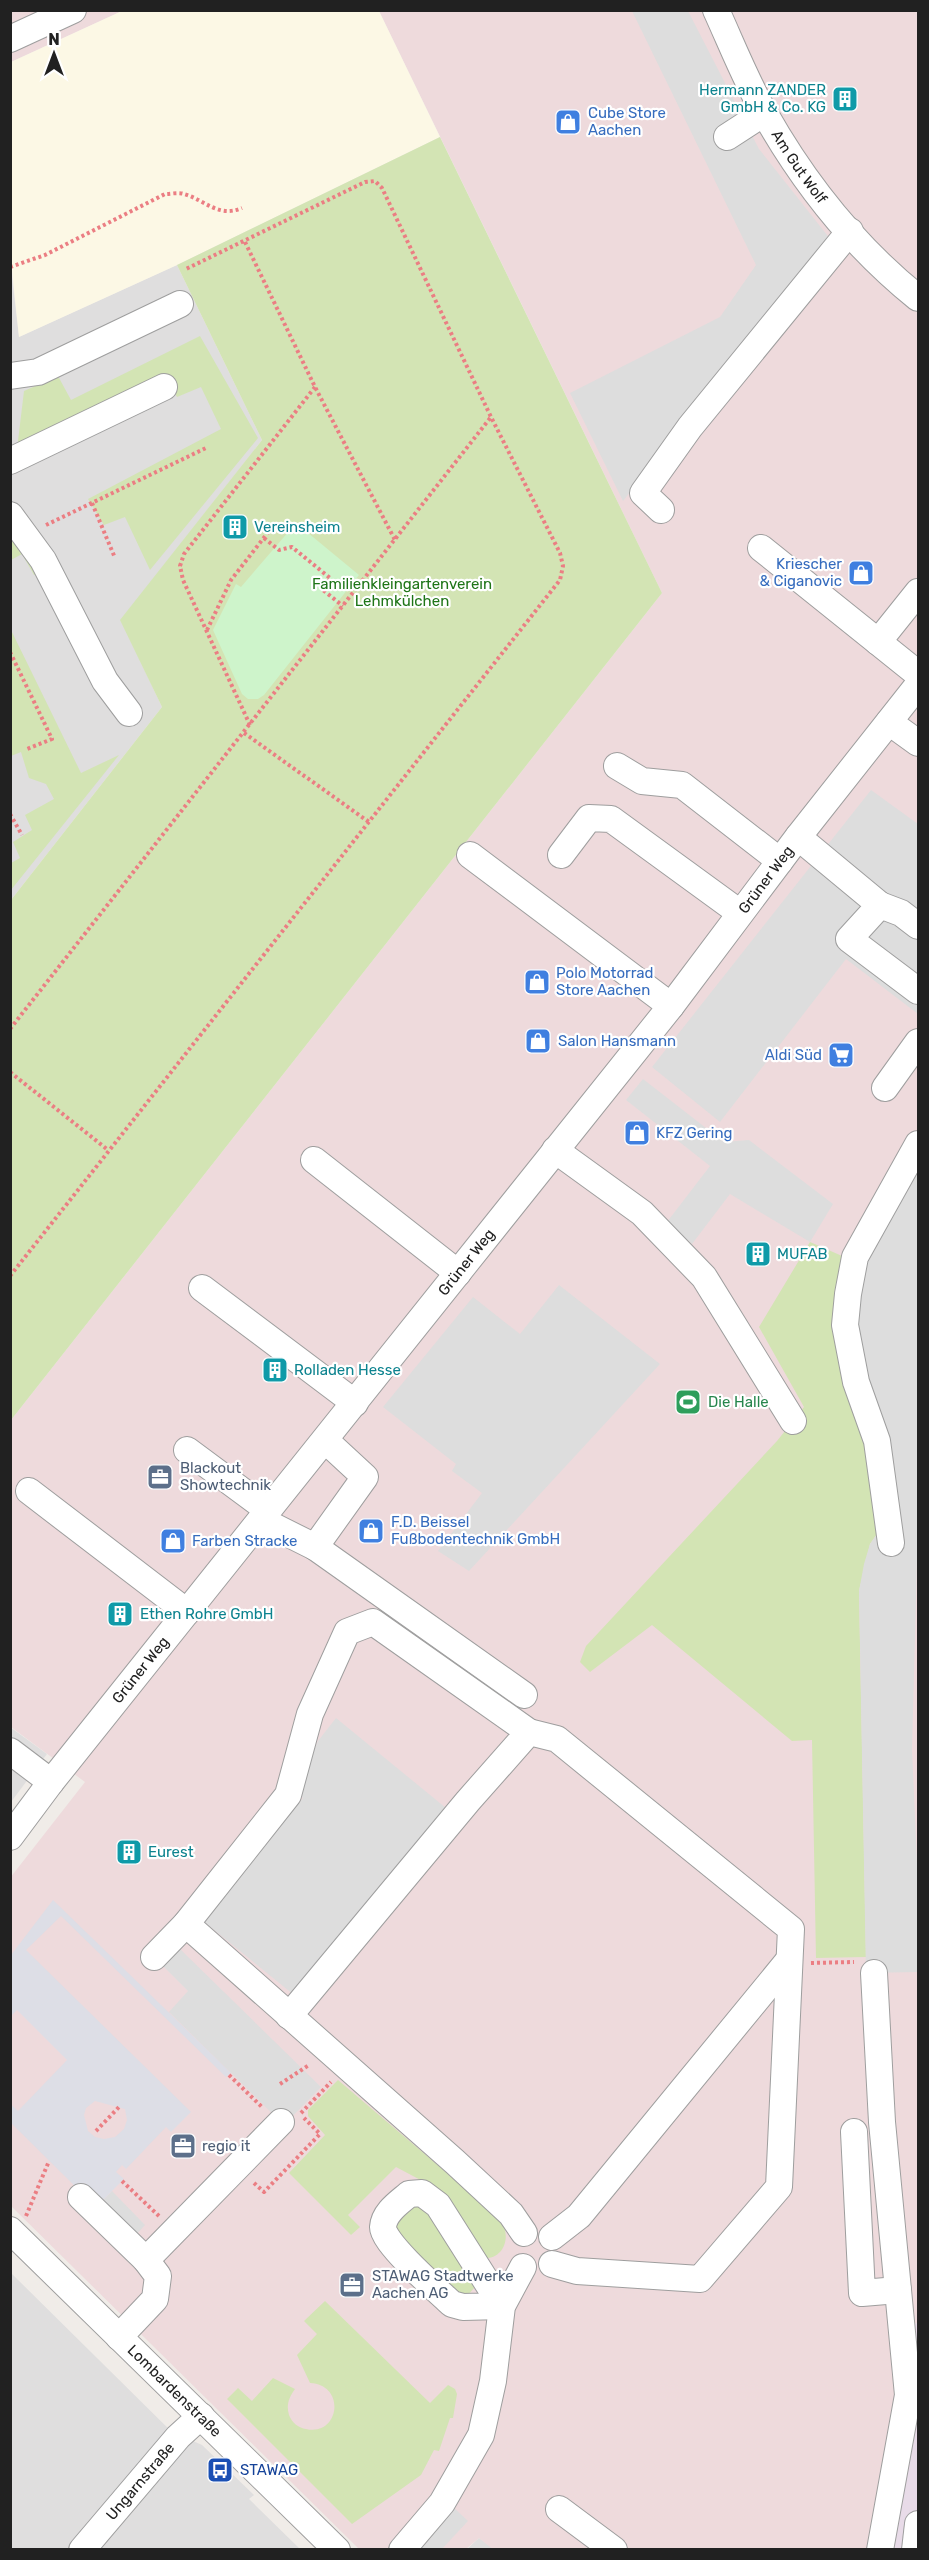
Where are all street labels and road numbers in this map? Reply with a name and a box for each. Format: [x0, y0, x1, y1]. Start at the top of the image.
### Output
street label: Am Gut Wolf [768, 127, 831, 207]
street label: Grüner Weg [735, 842, 797, 917]
street label: Grüner Weg [434, 1225, 498, 1299]
street label: Grüner Weg [108, 1633, 173, 1707]
street label: Lombardenstraße [124, 2341, 225, 2441]
street label: Ungarnstraße [102, 2439, 178, 2524]

